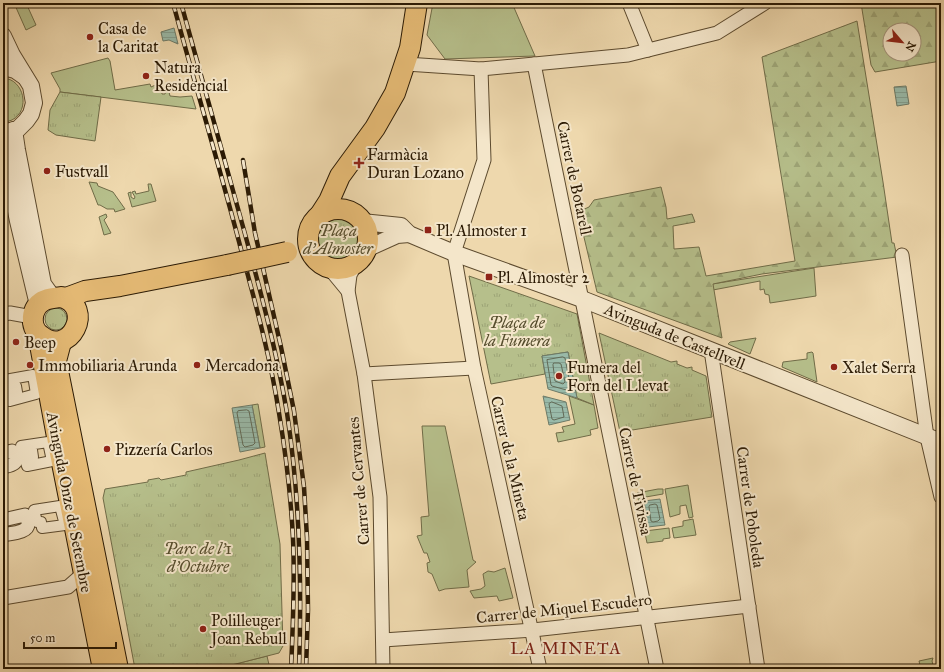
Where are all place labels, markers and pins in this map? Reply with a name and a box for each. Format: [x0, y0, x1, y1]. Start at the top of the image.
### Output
place label: Casa de la Caritat [98, 19, 159, 56]
marker: Casa de la Caritat [85, 32, 95, 42]
place label: Natura Residencial [154, 58, 228, 95]
marker: Natura Residencial [141, 71, 151, 81]
place label: Farmàcia Duran Lozano [367, 145, 464, 182]
marker: Farmàcia Duran Lozano [354, 158, 364, 168]
place label: Fustvall [55, 162, 109, 181]
marker: Fustvall [42, 166, 52, 176]
place label: Pl. Almoster 1 [436, 221, 527, 240]
marker: Pl. Almoster 1 [423, 225, 433, 235]
place label: Pl. Almoster 2 [497, 268, 590, 287]
marker: Pl. Almoster 2 [484, 272, 494, 282]
place label: Beep [24, 333, 56, 352]
marker: Beep [11, 337, 21, 347]
place label: Immobiliaria Arunda [38, 356, 177, 375]
place label: Mercadona [205, 356, 279, 375]
place label: Fumera del Forn del Llevat [567, 358, 669, 395]
place label: Xalet Serra [842, 358, 916, 377]
marker: Immobiliaria Arunda [25, 360, 35, 370]
marker: Mercadona [192, 360, 202, 370]
marker: Xalet Serra [829, 362, 839, 372]
marker: Fumera del Forn del Llevat [554, 371, 564, 381]
place label: Pizzería Carlos [115, 440, 213, 459]
marker: Pizzería Carlos [102, 444, 112, 454]
place label: Polilleuger Joan Rebull [209, 611, 288, 649]
marker: Polilleuger Joan Rebull [198, 624, 208, 634]

